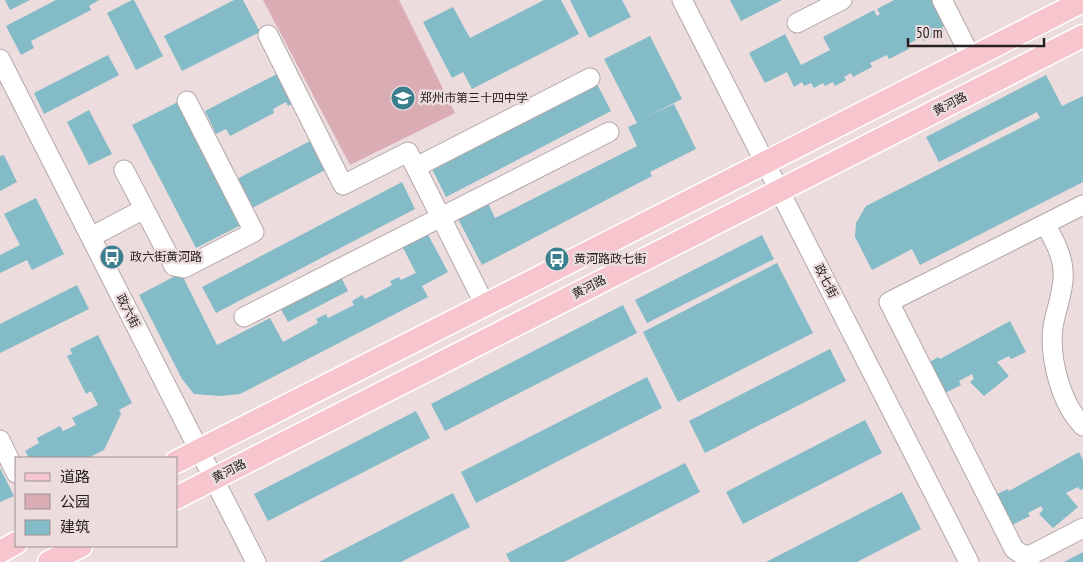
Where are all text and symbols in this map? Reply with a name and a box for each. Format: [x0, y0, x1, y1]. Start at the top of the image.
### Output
scale bar [908, 15, 1044, 47]
text: 50 m [916, 23, 942, 42]
school or university icon: 郑州市第三十四中学 [390, 85, 416, 111]
street label: 黄河路 [930, 89, 969, 118]
place label: 郑州市第三十四中学 [420, 90, 528, 105]
bus stop icon: 政六街黄河路 [99, 244, 125, 270]
bus stop icon: 黄河路政七街 [544, 246, 570, 272]
place label: 政六街黄河路 [130, 249, 202, 264]
place label: 黄河路政七街 [574, 251, 646, 266]
street label: 政七街 [812, 261, 841, 300]
street label: 黄河路 [569, 272, 608, 301]
street label: 政六街 [114, 291, 143, 330]
street label: 黄河路 [209, 456, 248, 485]
legend [15, 457, 178, 547]
text: 道路 [60, 467, 90, 486]
text: 公园 [60, 492, 90, 511]
text: 建筑 [60, 517, 90, 536]

